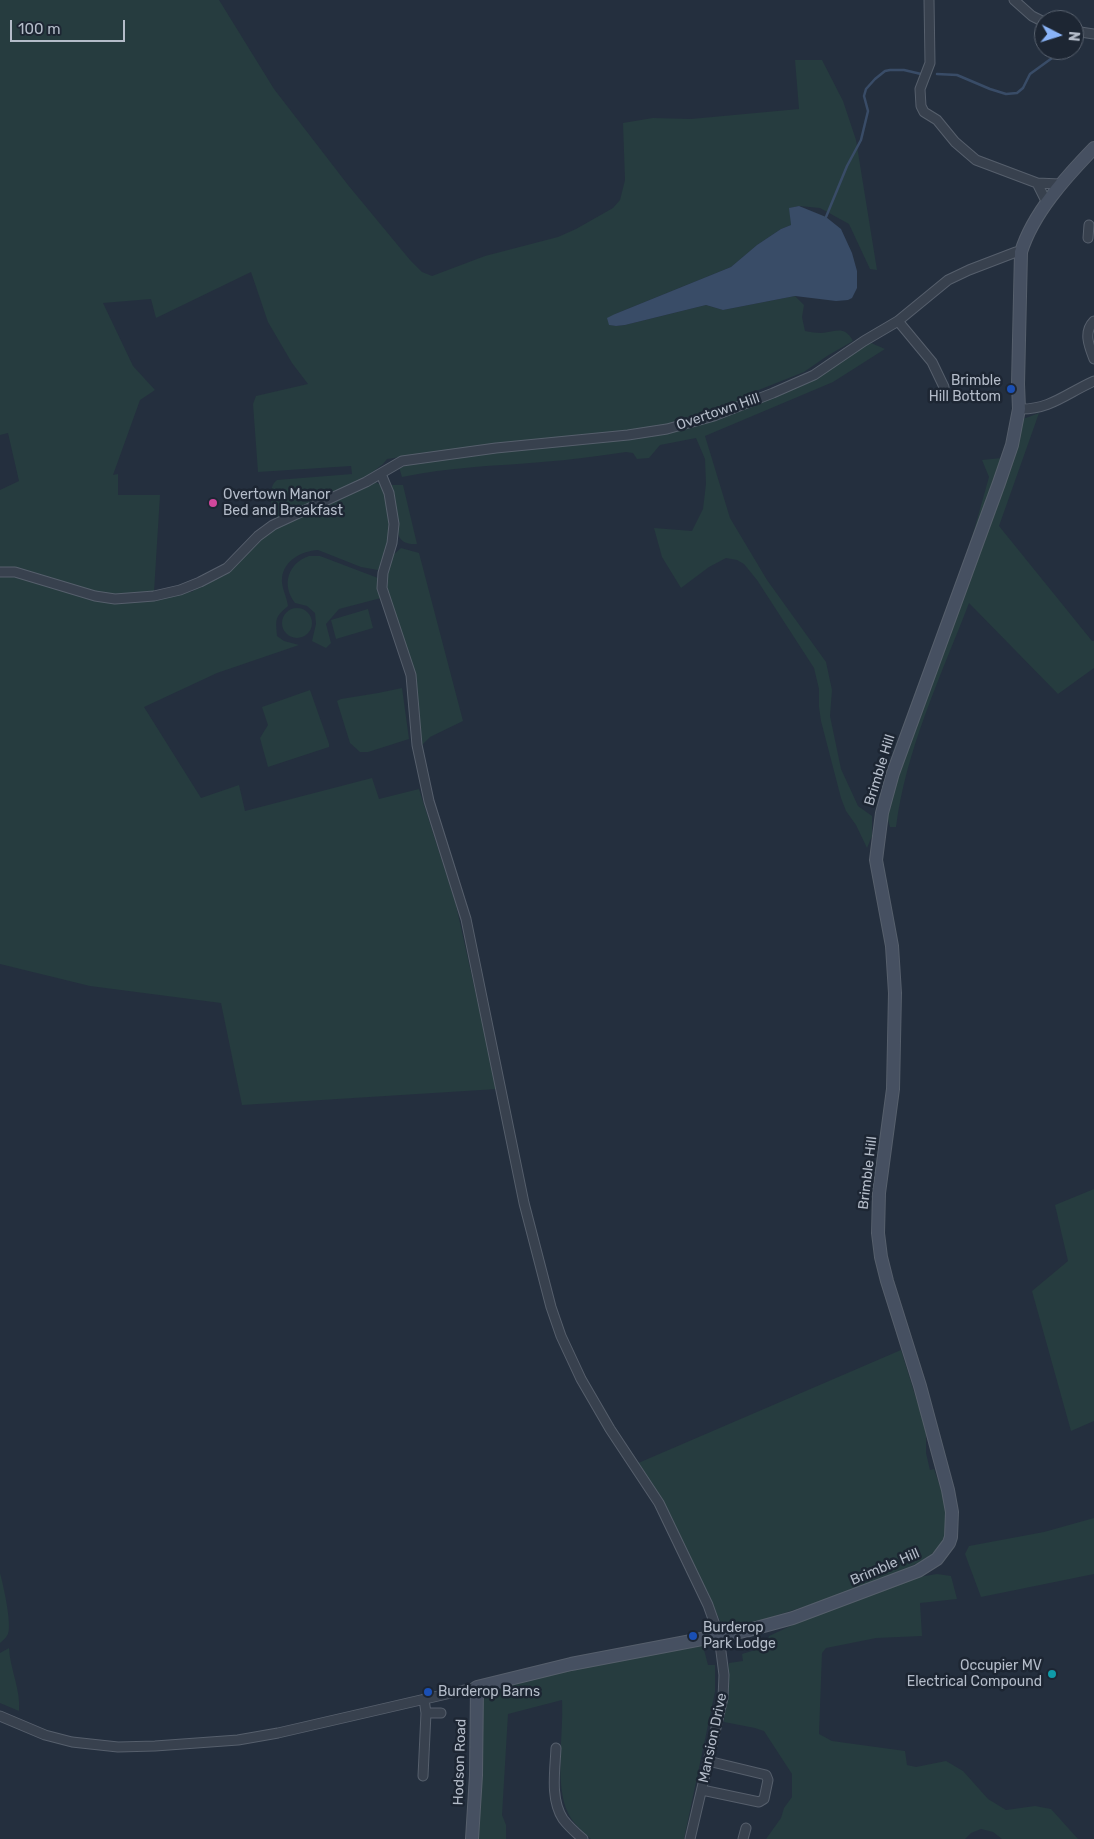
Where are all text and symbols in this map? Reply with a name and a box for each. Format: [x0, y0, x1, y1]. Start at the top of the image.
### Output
scale bar [12, 10, 128, 42]
north arrow [1034, 10, 1084, 60]
text: 100 m [18, 20, 60, 38]
text: N [1065, 30, 1082, 42]
place label: Brimble Hill Bottom [929, 373, 1001, 406]
marker: Brimble Hill Bottom [1005, 383, 1017, 395]
street label: Overtown Hill [674, 390, 762, 434]
place label: Overtown Manor Bed and Breakfast [223, 487, 343, 520]
marker: Overtown Manor Bed and Breakfast [207, 497, 219, 509]
street label: Brimble Hill [861, 732, 899, 808]
street label: Brimble Hill [855, 1135, 881, 1211]
street label: Brimble Hill [848, 1545, 922, 1589]
place label: Burderop Park Lodge [703, 1620, 776, 1652]
marker: Burderop Park Lodge [687, 1630, 699, 1642]
place label: Occupier MV Electrical Compound [907, 1658, 1042, 1690]
marker: Occupier MV Electrical Compound [1046, 1668, 1058, 1680]
place label: Burderop Barns [438, 1684, 540, 1700]
marker: Burderop Barns [422, 1686, 434, 1698]
street label: Mansion Drive [695, 1692, 731, 1784]
street label: Hodson Road [450, 1718, 470, 1806]

